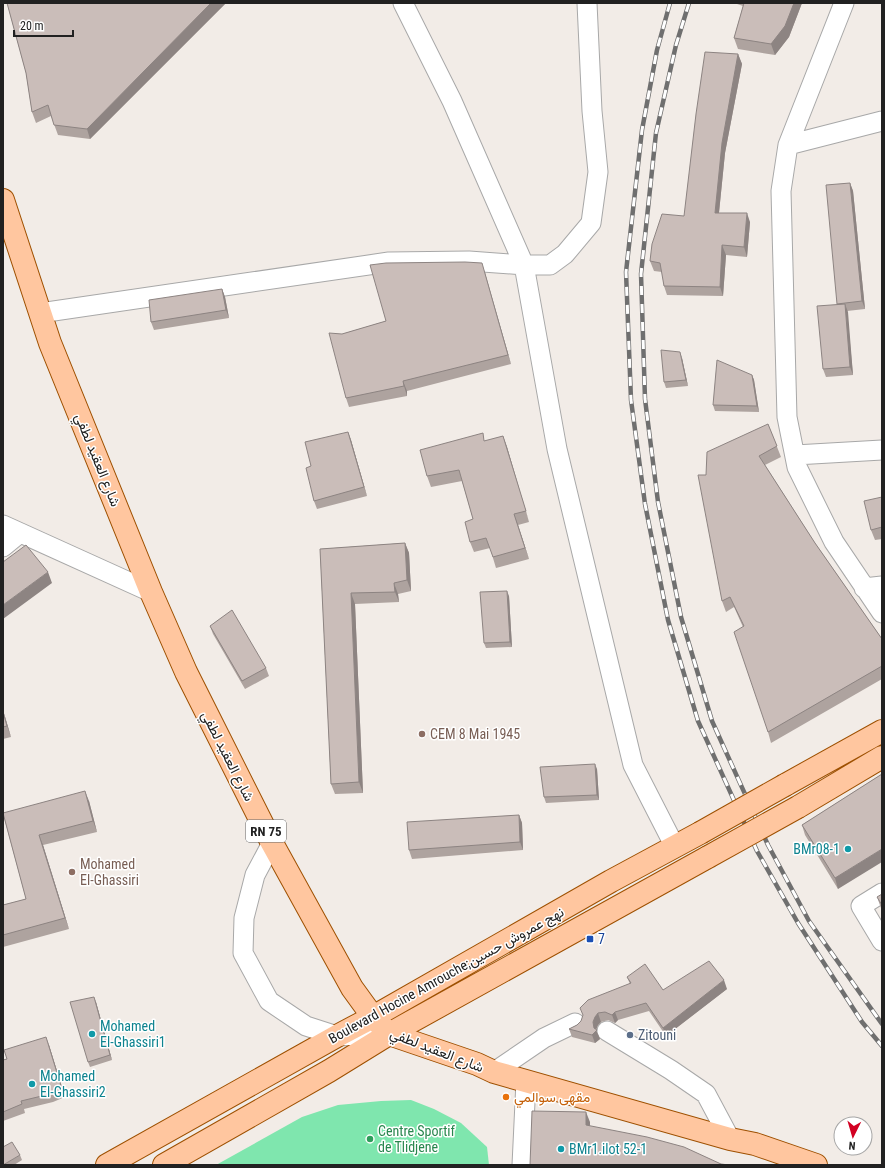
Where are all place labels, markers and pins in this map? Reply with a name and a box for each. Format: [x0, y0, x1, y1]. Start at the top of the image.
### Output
place label: CEM 8 Mai 1945 [430, 726, 520, 742]
marker: CEM 8 Mai 1945 [417, 729, 427, 739]
place label: BMr08-1 [793, 841, 840, 857]
marker: BMr08-1 [843, 844, 853, 854]
place label: Mohamed El-Ghassiri [80, 856, 139, 888]
marker: Mohamed El-Ghassiri [67, 867, 77, 877]
place label: 7 [598, 931, 605, 947]
marker: 7 [585, 934, 595, 944]
place label: Mohamed El-Ghassiri1 [100, 1018, 166, 1050]
place label: Zitouni [638, 1027, 676, 1043]
marker: Mohamed El-Ghassiri1 [87, 1029, 97, 1039]
marker: Zitouni [625, 1030, 635, 1040]
place label: Mohamed El-Ghassiri2 [40, 1068, 106, 1100]
marker: Mohamed El-Ghassiri2 [27, 1079, 37, 1089]
place label: مقهى سوالمي [514, 1089, 590, 1109]
marker: مقهى سوالمي [501, 1092, 511, 1102]
place label: Centre Sportif de Tlidjene [378, 1123, 455, 1155]
marker: Centre Sportif de Tlidjene [365, 1134, 375, 1144]
place label: BMr1.ilot 52-1 [569, 1141, 647, 1157]
marker: BMr1.ilot 52-1 [556, 1144, 566, 1154]

